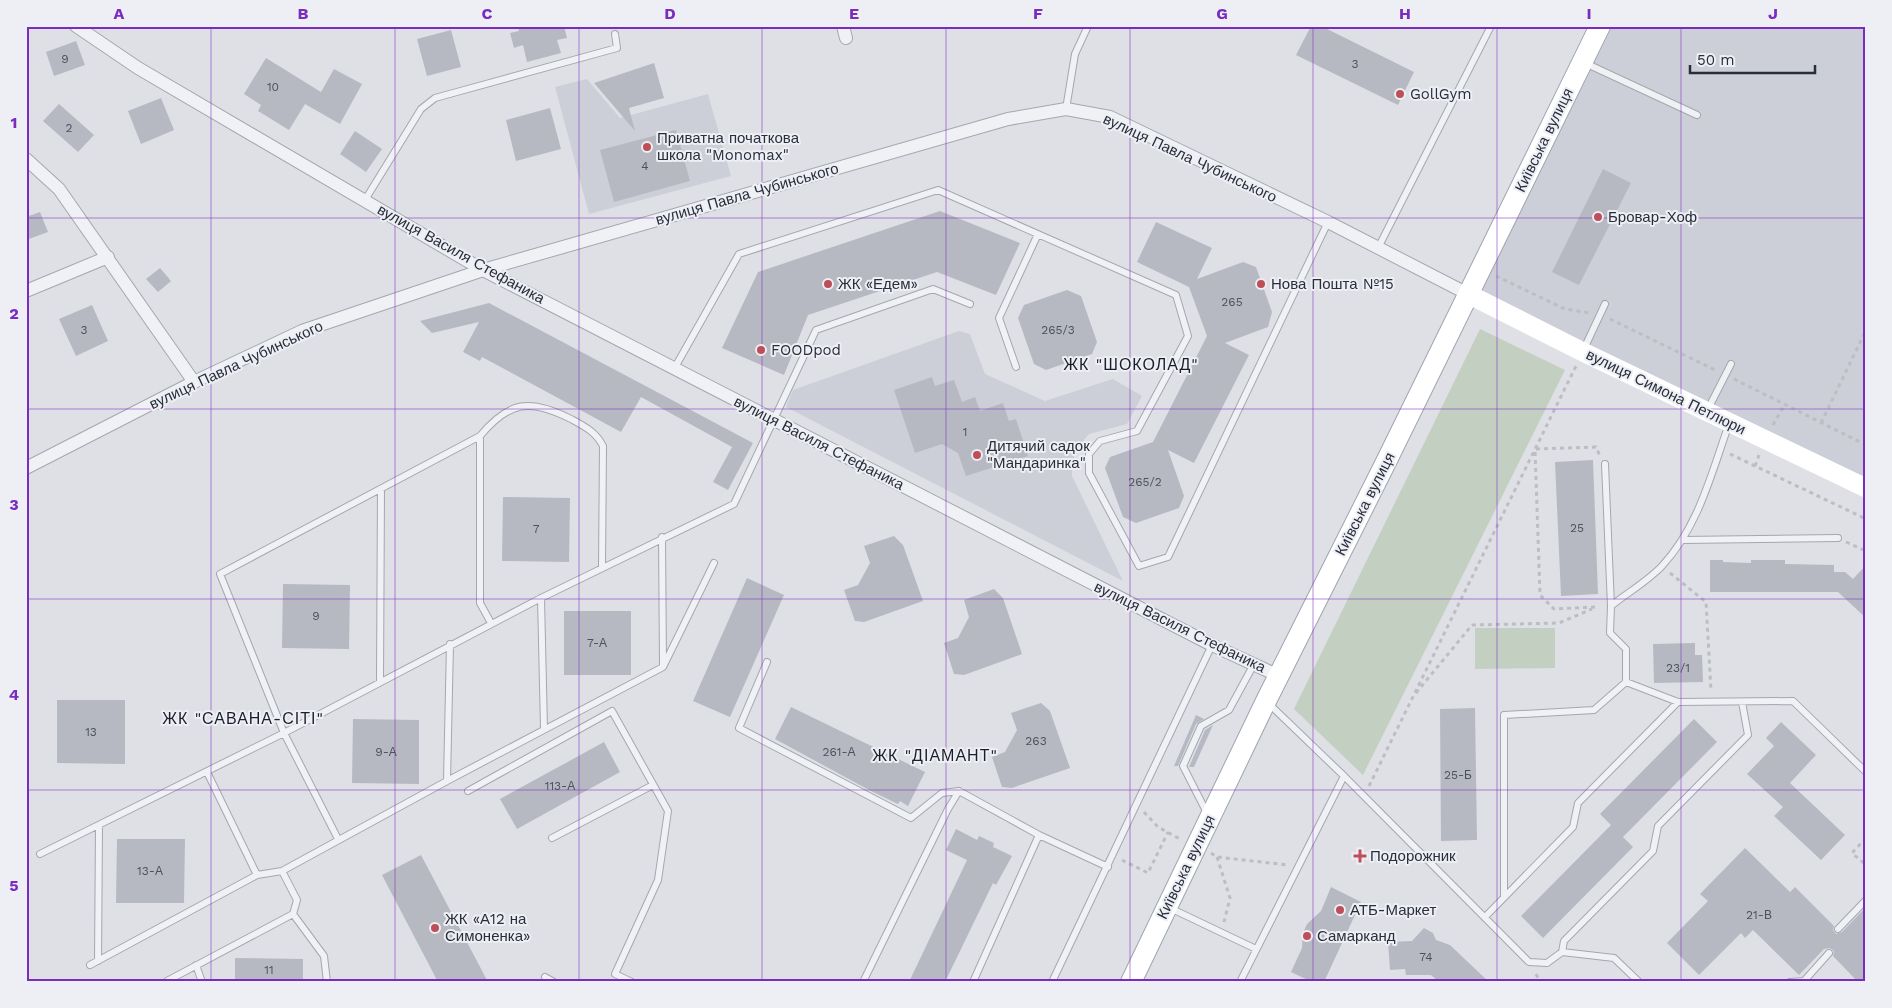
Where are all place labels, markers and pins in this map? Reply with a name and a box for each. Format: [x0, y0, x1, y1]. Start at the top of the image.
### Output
place label: GollGym [1410, 85, 1472, 103]
marker: GollGym [1394, 88, 1406, 100]
place label: Приватна початкова школа "Monomax" [657, 129, 800, 164]
marker: Приватна початкова школа "Monomax" [641, 141, 653, 153]
place label: Бровар-Хоф [1608, 208, 1697, 226]
marker: Бровар-Хоф [1592, 211, 1604, 223]
place label: ЖК «Едем» [838, 275, 918, 293]
place label: Нова Пошта №15 [1271, 275, 1394, 293]
marker: ЖК «Едем» [822, 278, 834, 290]
marker: Нова Пошта №15 [1255, 278, 1267, 290]
place label: FOODpod [771, 341, 841, 359]
marker: FOODpod [755, 344, 767, 356]
place label: Дитячий садок "Мандаринка" [987, 437, 1090, 472]
marker: Дитячий садок "Мандаринка" [971, 449, 983, 461]
place label: Подорожник [1370, 847, 1456, 865]
marker: Подорожник [1354, 850, 1366, 862]
place label: АТБ-Маркет [1350, 901, 1436, 919]
marker: АТБ-Маркет [1334, 904, 1346, 916]
place label: ЖК «А12 на Симоненка» [445, 910, 530, 945]
marker: ЖК «А12 на Симоненка» [429, 922, 441, 934]
place label: Самарканд [1317, 927, 1396, 945]
marker: Самарканд [1301, 930, 1313, 942]

